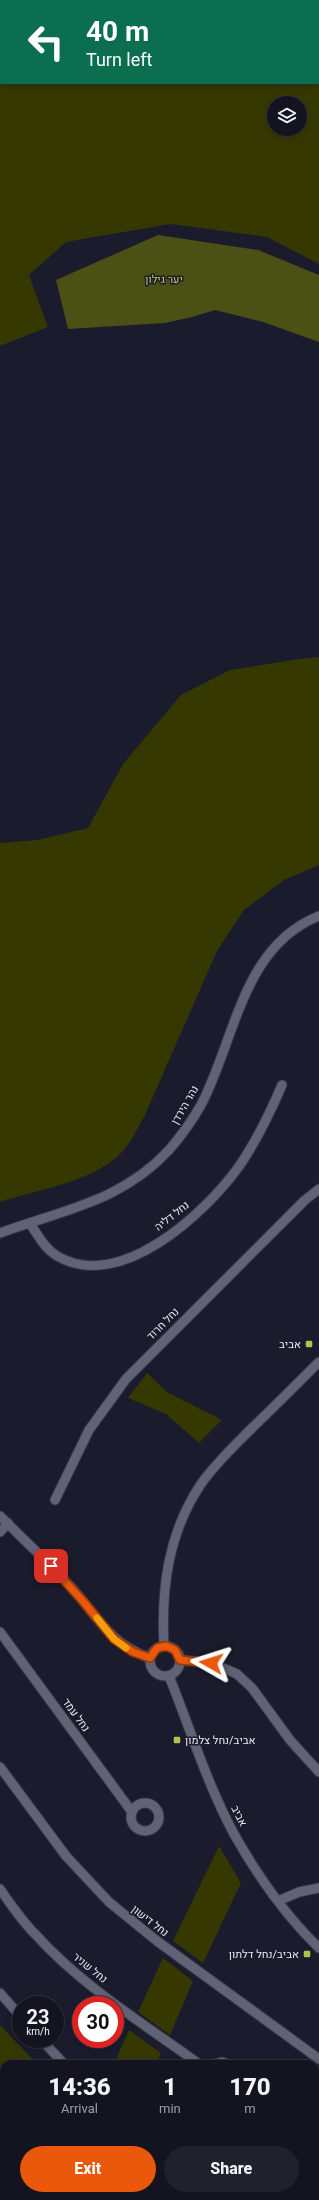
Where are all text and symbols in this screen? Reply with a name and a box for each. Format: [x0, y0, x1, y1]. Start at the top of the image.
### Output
text: 40 m [86, 15, 149, 48]
icon: left [20, 16, 72, 68]
text: Turn left [86, 49, 152, 70]
map controls [267, 96, 307, 136]
button: layers [267, 96, 307, 136]
park label: יער גילון [145, 273, 183, 286]
street label: נהר הירדן [169, 1083, 201, 1127]
street label: נחל דליה [152, 1198, 192, 1234]
street label: נחל חרוד [144, 1305, 182, 1343]
place label: אביב [279, 1338, 301, 1351]
marker: אביב [304, 1339, 314, 1349]
pin [34, 1549, 68, 1583]
icon: arrive [40, 1555, 62, 1577]
position arrow [190, 1642, 232, 1684]
street label: נחל עמד [60, 1696, 92, 1734]
place label: אביב/נחל צלמון [185, 1734, 256, 1747]
marker: אביב/נחל צלמון [172, 1735, 182, 1745]
street label: אביב [228, 1803, 250, 1829]
street label: נחל דישון [129, 1903, 171, 1939]
place label: אביב/נחל דלתון [229, 1948, 299, 1961]
marker: אביב/נחל דלתון [302, 1949, 312, 1959]
street label: נחל שניר [70, 1950, 110, 1986]
speed limit sign: 30 [72, 1996, 124, 2048]
text: 23 [27, 2005, 49, 2029]
text: km/h [26, 2026, 50, 2037]
text: 14:36 [48, 2073, 111, 2101]
text: 1 [163, 2073, 177, 2101]
text: 170 [229, 2073, 271, 2101]
text: Arrival [61, 2101, 98, 2116]
text: min [159, 2101, 181, 2116]
text: m [244, 2101, 256, 2116]
button: Exit [20, 2146, 156, 2192]
button: Share [164, 2146, 299, 2192]

